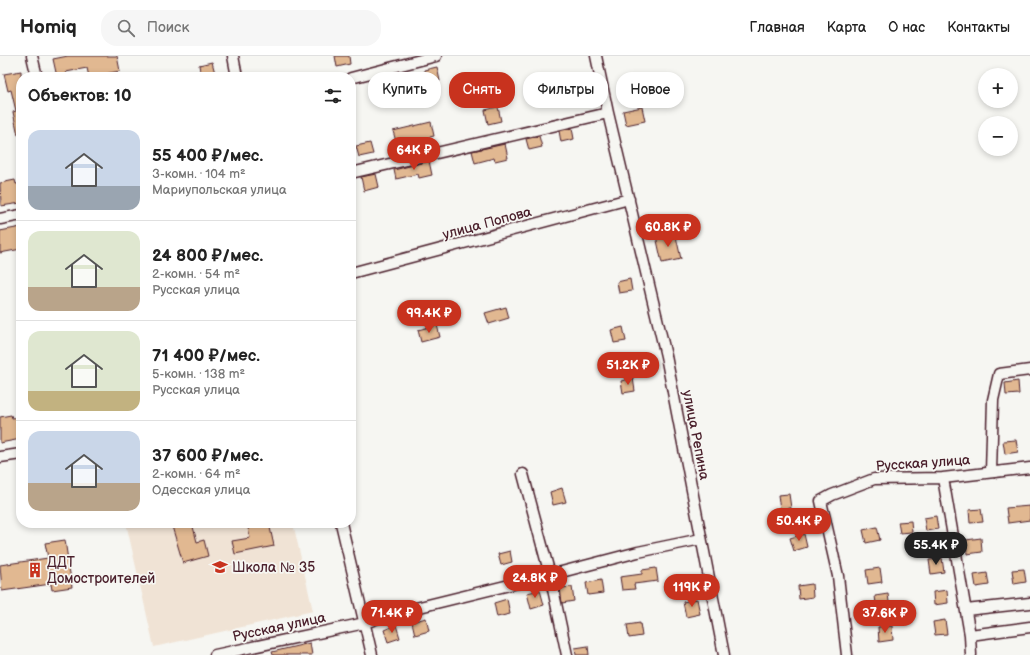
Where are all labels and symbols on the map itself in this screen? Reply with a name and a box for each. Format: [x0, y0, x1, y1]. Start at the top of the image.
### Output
pin: 64K ₽ [386, 137, 442, 171]
street label: улица Попова [441, 203, 534, 243]
pin: 60.8K ₽ [631, 214, 705, 248]
pin: 99.4K ₽ [392, 300, 466, 334]
pin: 51.2K ₽ [591, 352, 665, 386]
street label: улица Репина [679, 389, 713, 482]
street label: Русская улица [875, 451, 972, 475]
pin: 50.4K ₽ [762, 508, 836, 542]
pin: 55.4K ₽ [899, 532, 973, 566]
place label: ДДТ Домостроителей [47, 554, 155, 587]
school or university icon: Школа № 35 [211, 558, 229, 576]
place label: Школа № 35 [232, 559, 315, 576]
building icon: ДДТ Домостроителей [26, 561, 44, 579]
pin: 24.8K ₽ [498, 565, 572, 599]
pin: 119K ₽ [659, 574, 725, 608]
pin: 71.4K ₽ [355, 600, 429, 634]
pin: 37.6K ₽ [848, 600, 922, 634]
street label: Русская улица [231, 609, 328, 645]

